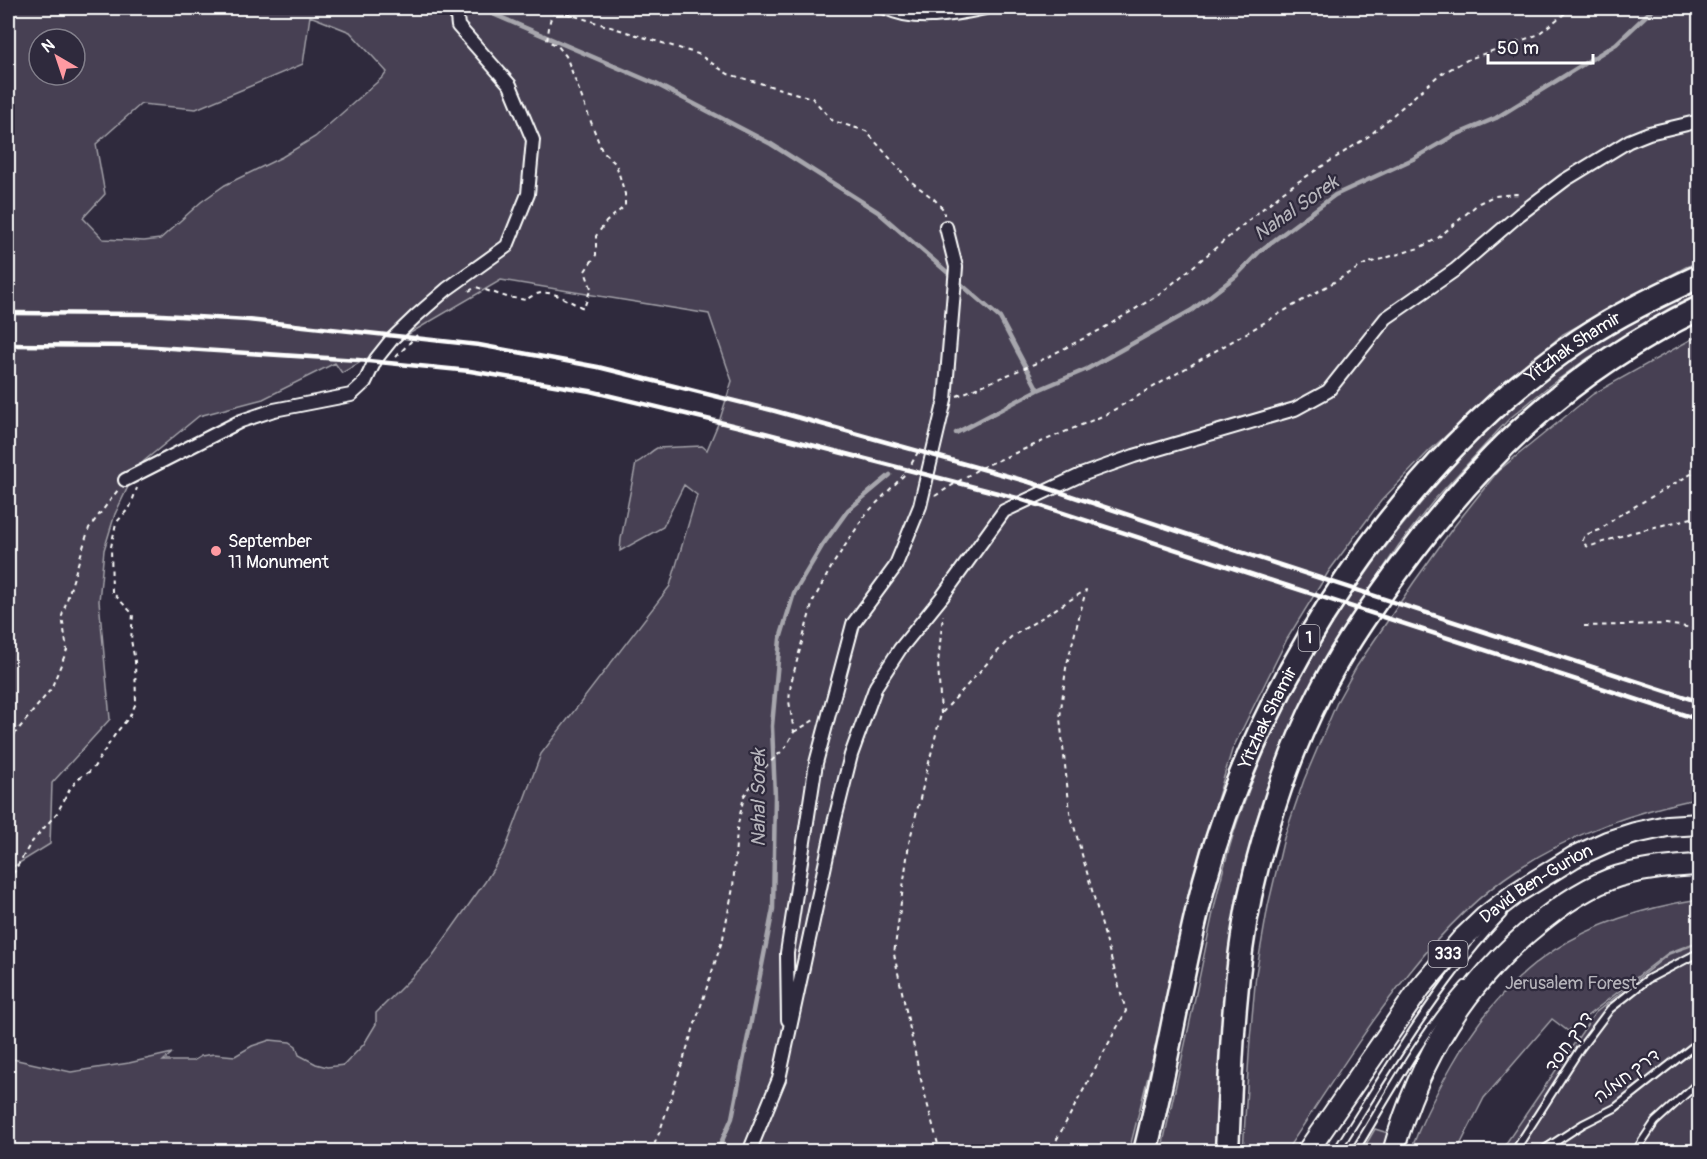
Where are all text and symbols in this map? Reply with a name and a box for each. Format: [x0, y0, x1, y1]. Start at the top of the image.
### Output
north arrow [27, 27, 87, 87]
scale bar [1488, 27, 1593, 65]
text: N [38, 35, 59, 57]
text: 50 m [1497, 37, 1539, 60]
water label: Nahal Sorek [1249, 169, 1345, 246]
street label: Yitzhak Shamir [1519, 306, 1625, 388]
place label: September 11 Monument [228, 530, 330, 574]
marker: September 11 Monument [209, 544, 223, 558]
road number: 1 [1298, 625, 1320, 651]
street label: Yitzhak Shamir [1233, 662, 1302, 773]
water label: Nahal Sorek [746, 747, 771, 847]
street label: David Ben-Gurion [1475, 839, 1596, 928]
road number: 333 [1428, 941, 1468, 967]
park label: Jerusalem Forest [1505, 972, 1638, 995]
street label: דרך חסד [1540, 1007, 1598, 1077]
street label: דרך חמלה [1589, 1044, 1665, 1108]

